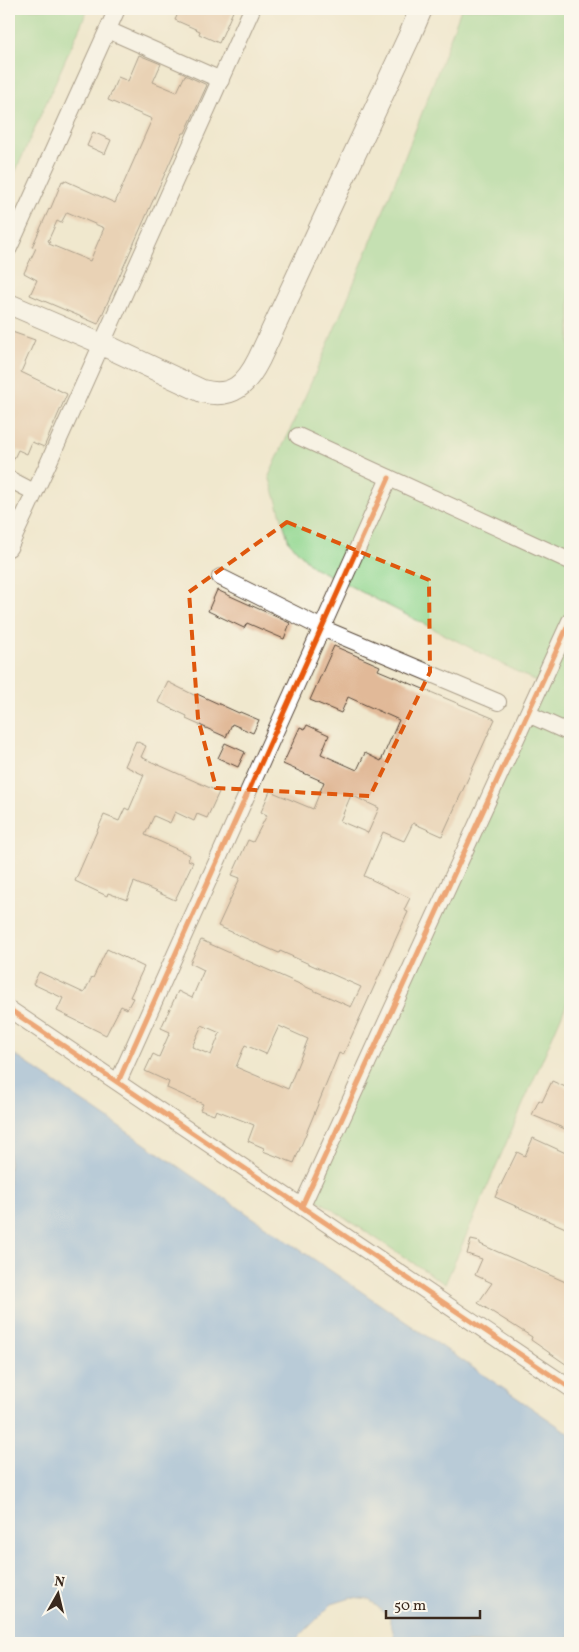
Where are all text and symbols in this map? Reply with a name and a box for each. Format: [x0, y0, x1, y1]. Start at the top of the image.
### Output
north arrow [32, 1570, 82, 1620]
text: N [53, 1572, 66, 1593]
scale bar [386, 1587, 480, 1619]
text: 50 m [394, 1596, 426, 1617]

